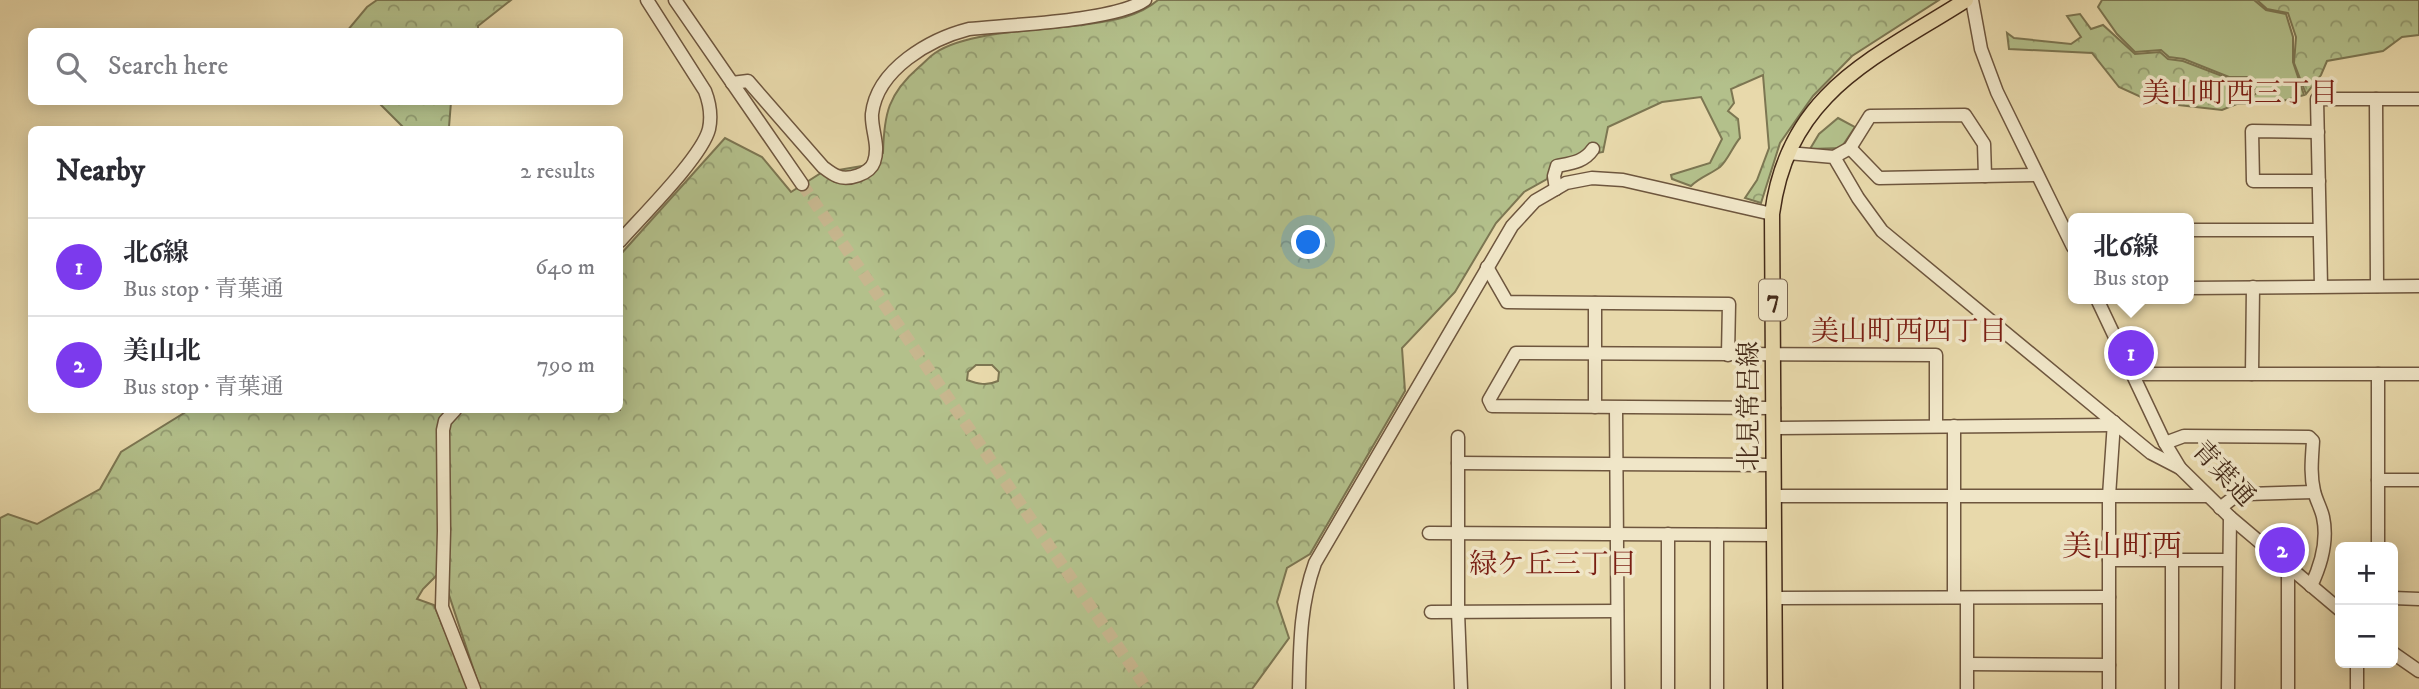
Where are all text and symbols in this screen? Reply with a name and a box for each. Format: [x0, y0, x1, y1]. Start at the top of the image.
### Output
search box [28, 28, 623, 105]
icon: search [52, 48, 90, 86]
text: Search here [108, 50, 228, 83]
district label: 美山町西三丁目 [2142, 76, 2338, 111]
text: Nearby [56, 153, 145, 190]
text: 2 results [520, 157, 595, 186]
popup [2068, 213, 2194, 304]
your location [1291, 225, 1325, 259]
text: 北6線 [2093, 231, 2159, 264]
text: 北6線 [123, 237, 189, 270]
text: 1 [75, 253, 83, 282]
text: 640 m [535, 253, 595, 282]
text: Bus stop [2093, 264, 2169, 293]
text: Bus stop · 青葉通 [123, 275, 283, 304]
road number: 7 [1759, 279, 1787, 320]
district label: 美山町西四丁目 [1811, 314, 2007, 349]
pin: 1 [2108, 327, 2154, 379]
text: 美山北 [123, 335, 201, 368]
street label: 北見常呂線 [1733, 341, 1766, 471]
text: 2 [73, 351, 85, 380]
text: 790 m [537, 351, 595, 380]
text: Bus stop · 青葉通 [123, 373, 283, 402]
street label: 青葉通 [2184, 434, 2262, 514]
pin: 2 [2259, 524, 2305, 576]
district label: 美山町西 [2062, 529, 2182, 566]
map controls [2335, 542, 2398, 668]
button: + [2335, 542, 2398, 605]
district label: 緑ケ丘三丁目 [1469, 547, 1637, 582]
button: − [2335, 605, 2398, 668]

